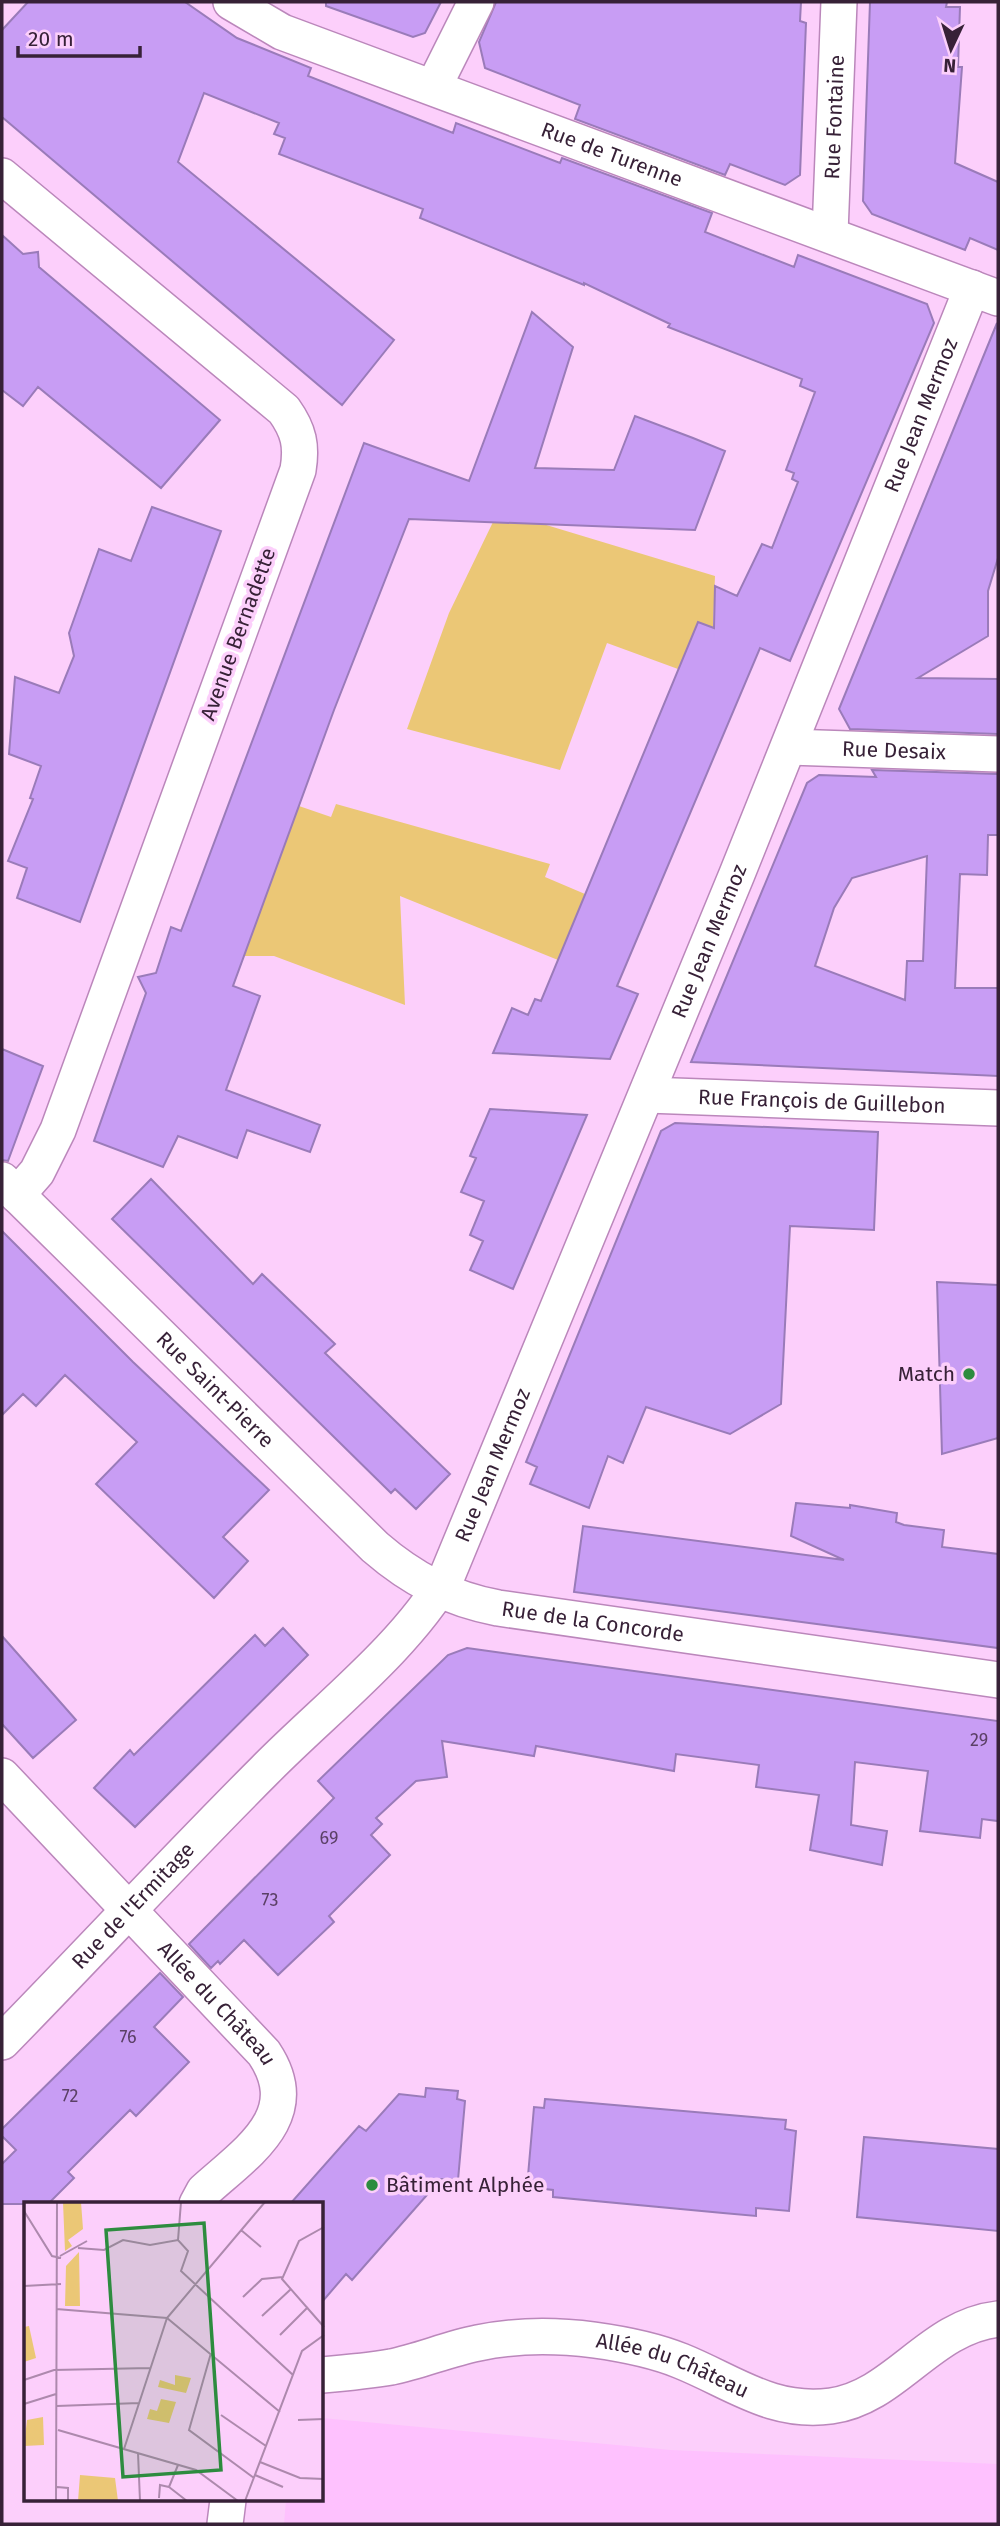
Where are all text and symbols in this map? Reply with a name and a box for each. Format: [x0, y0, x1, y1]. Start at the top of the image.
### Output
scale bar [18, 14, 140, 58]
north arrow [916, 14, 986, 84]
text: 20 m [28, 26, 74, 52]
street label: Rue Fontaine [819, 54, 850, 180]
text: N [943, 54, 957, 77]
street label: Rue de Turenne [538, 116, 686, 193]
street label: Rue Jean Mermoz [878, 334, 964, 496]
street label: Avenue Bernadette [195, 544, 281, 724]
street label: Rue Desaix [841, 736, 947, 765]
street label: Rue Jean Mermoz [666, 860, 753, 1022]
street label: Rue François de Guillebon [698, 1084, 946, 1119]
street label: Rue Saint-Pierre [151, 1326, 279, 1453]
place label: Match [898, 1361, 955, 1387]
marker: Match [961, 1366, 977, 1382]
street label: Rue Jean Mermoz [449, 1384, 536, 1546]
street label: Rue de la Concorde [500, 1596, 686, 1648]
house number: 29 [970, 1729, 988, 1751]
house number: 69 [320, 1827, 338, 1849]
street label: Rue de l'Ermitage [66, 1837, 200, 1975]
house number: 73 [262, 1889, 278, 1911]
street label: Allée du Château [152, 1936, 282, 2070]
house number: 76 [119, 2026, 137, 2048]
house number: 72 [62, 2085, 78, 2107]
place label: Bâtiment Alphée [386, 2172, 544, 2198]
marker: Bâtiment Alphée [364, 2177, 380, 2193]
inset map [24, 2202, 324, 2502]
street label: Allée du Château [594, 2327, 753, 2404]

